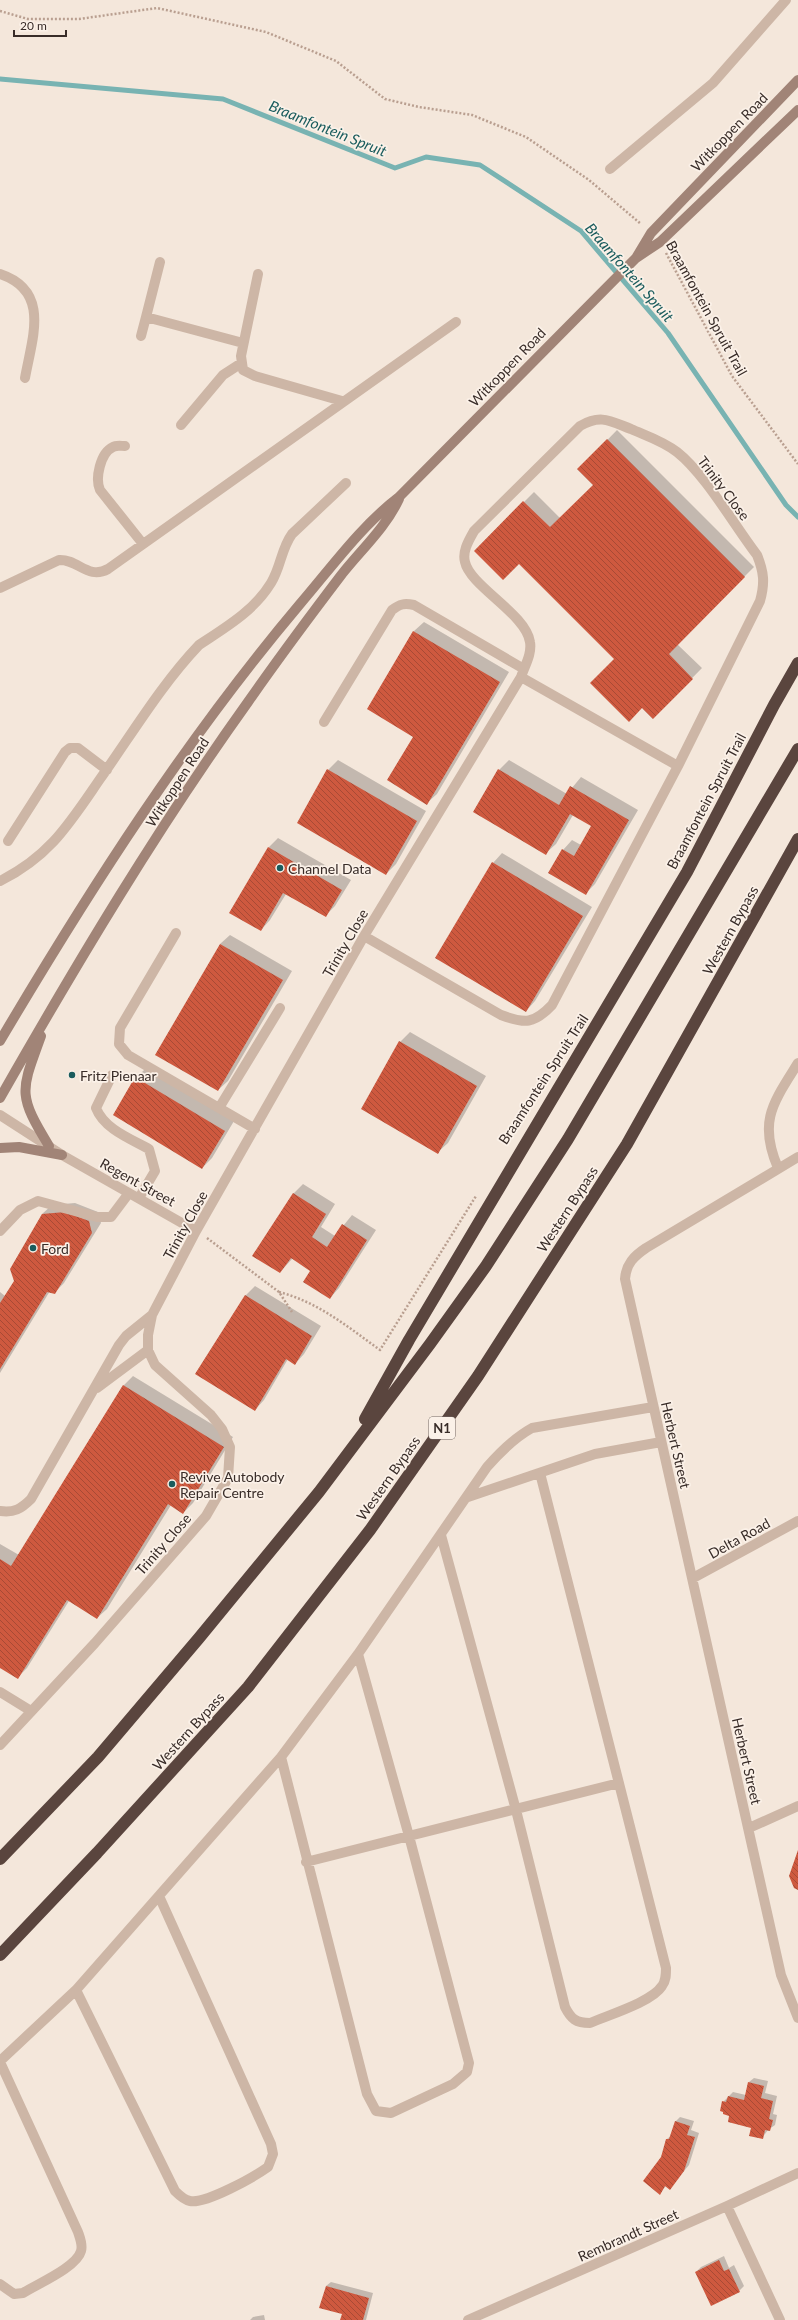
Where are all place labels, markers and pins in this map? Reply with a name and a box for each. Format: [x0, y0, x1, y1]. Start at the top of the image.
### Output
place label: Channel Data [288, 860, 371, 877]
marker: Channel Data [275, 863, 285, 873]
place label: Fritz Pienaar [80, 1067, 157, 1084]
marker: Fritz Pienaar [67, 1070, 77, 1080]
place label: Ford [41, 1240, 69, 1257]
marker: Ford [28, 1243, 38, 1253]
place label: Revive Autobody Repair Centre [180, 1468, 285, 1501]
marker: Revive Autobody Repair Centre [167, 1479, 177, 1489]

